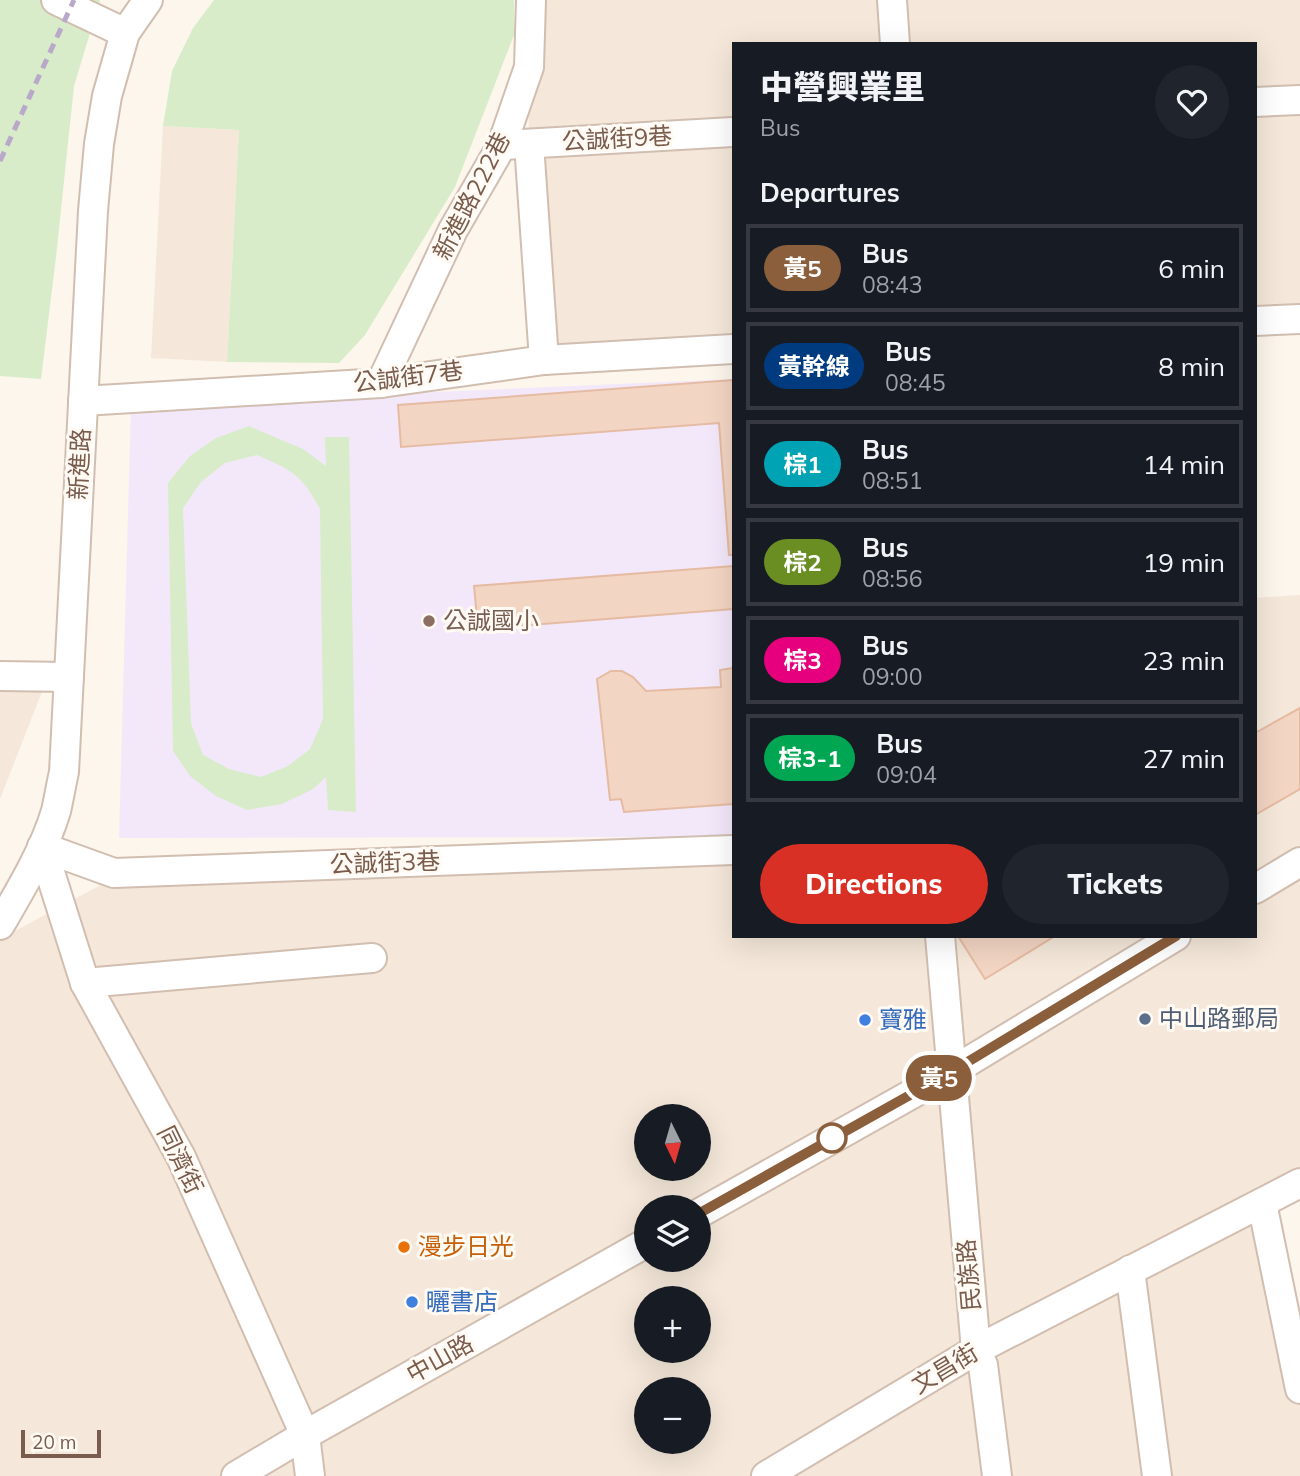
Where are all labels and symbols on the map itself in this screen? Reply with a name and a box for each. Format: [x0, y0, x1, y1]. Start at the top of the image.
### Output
street label: 公誠街9巷 [561, 120, 673, 156]
street label: 新進路222巷 [426, 127, 516, 264]
street label: 公誠街7巷 [351, 354, 464, 398]
street label: 新進路 [62, 427, 96, 501]
place label: 公誠國小 [443, 605, 539, 635]
marker: 公誠國小 [421, 613, 437, 629]
street label: 公誠街3巷 [329, 845, 441, 879]
place label: 中山路郵局 [1159, 1003, 1279, 1033]
place label: 寶雅 [879, 1004, 927, 1034]
marker: 中山路郵局 [1137, 1011, 1153, 1027]
marker: 寶雅 [857, 1012, 873, 1028]
line badge: 黃5 [908, 1055, 970, 1101]
north arrow [634, 1104, 710, 1181]
street label: 同濟街 [152, 1121, 210, 1198]
unlabelled marker [817, 1123, 847, 1153]
place label: 漫步日光 [418, 1231, 514, 1261]
street label: 民族路 [950, 1238, 986, 1312]
marker: 漫步日光 [396, 1239, 412, 1255]
place label: 曬書店 [426, 1286, 498, 1316]
marker: 曬書店 [404, 1294, 420, 1310]
street label: 中山路 [401, 1328, 478, 1389]
street label: 文昌街 [906, 1337, 983, 1400]
scale bar [21, 1427, 102, 1459]

